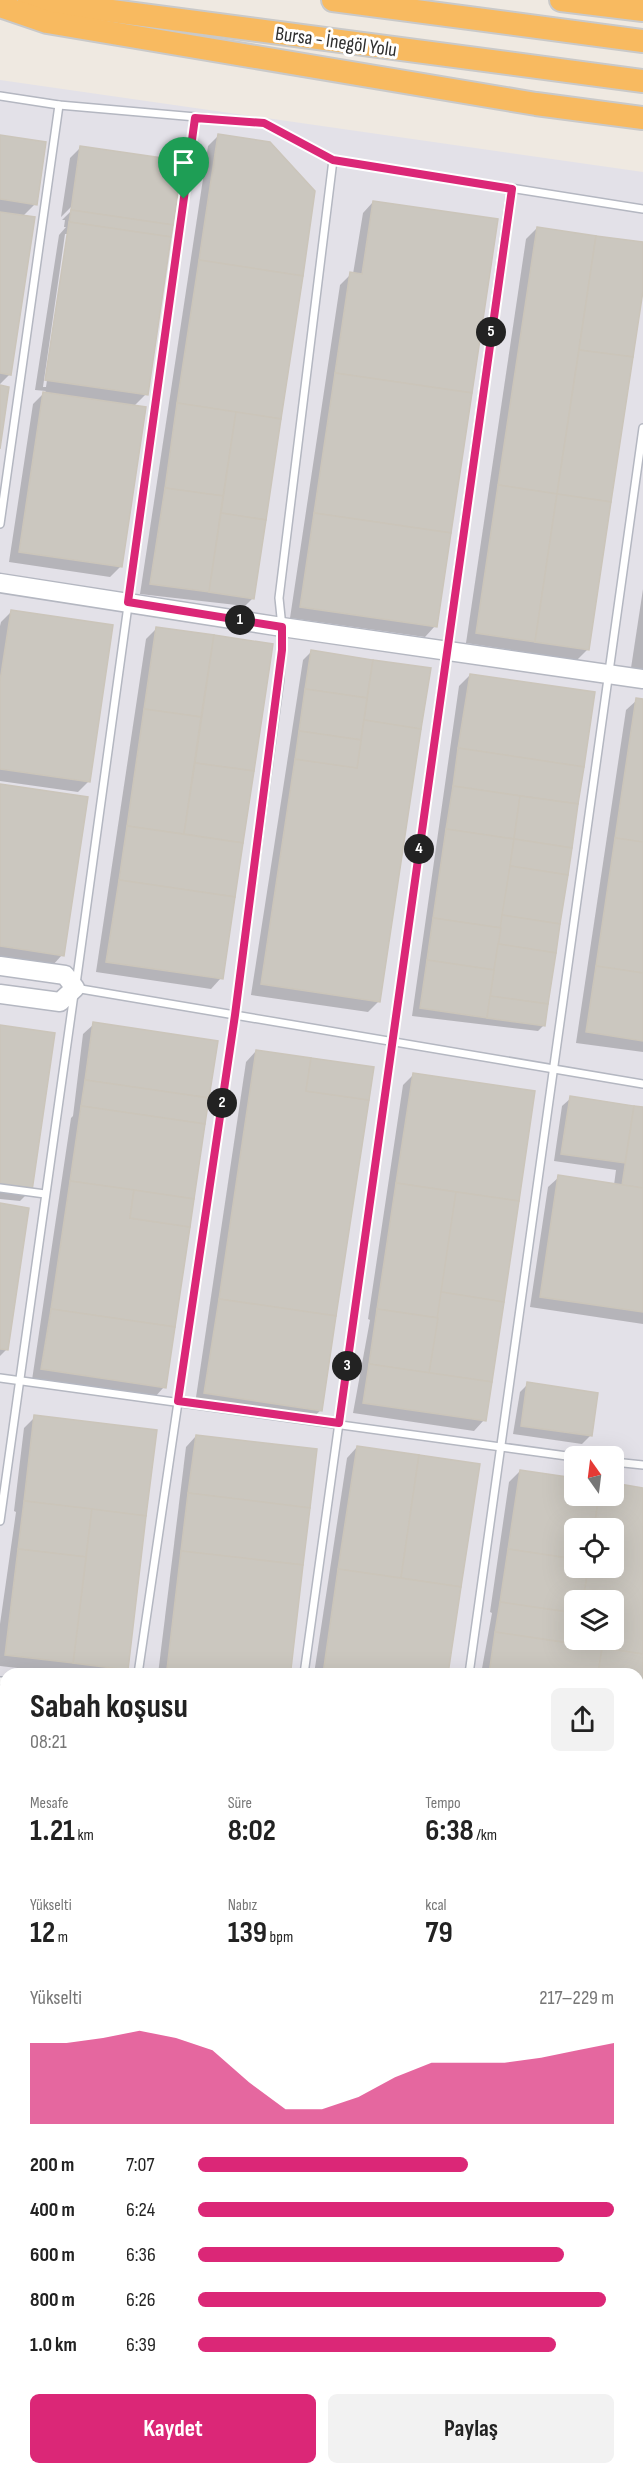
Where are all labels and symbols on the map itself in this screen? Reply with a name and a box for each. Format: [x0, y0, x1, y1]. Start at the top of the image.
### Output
street label: Bursa - İnegöl Yolu [274, 22, 398, 62]
pin [158, 137, 209, 199]
pin: 5 [476, 317, 506, 347]
pin: 1 [225, 605, 255, 635]
pin: 4 [404, 834, 434, 864]
pin: 2 [207, 1088, 237, 1118]
pin: 3 [332, 1351, 362, 1381]
north arrow [564, 1446, 624, 1506]

